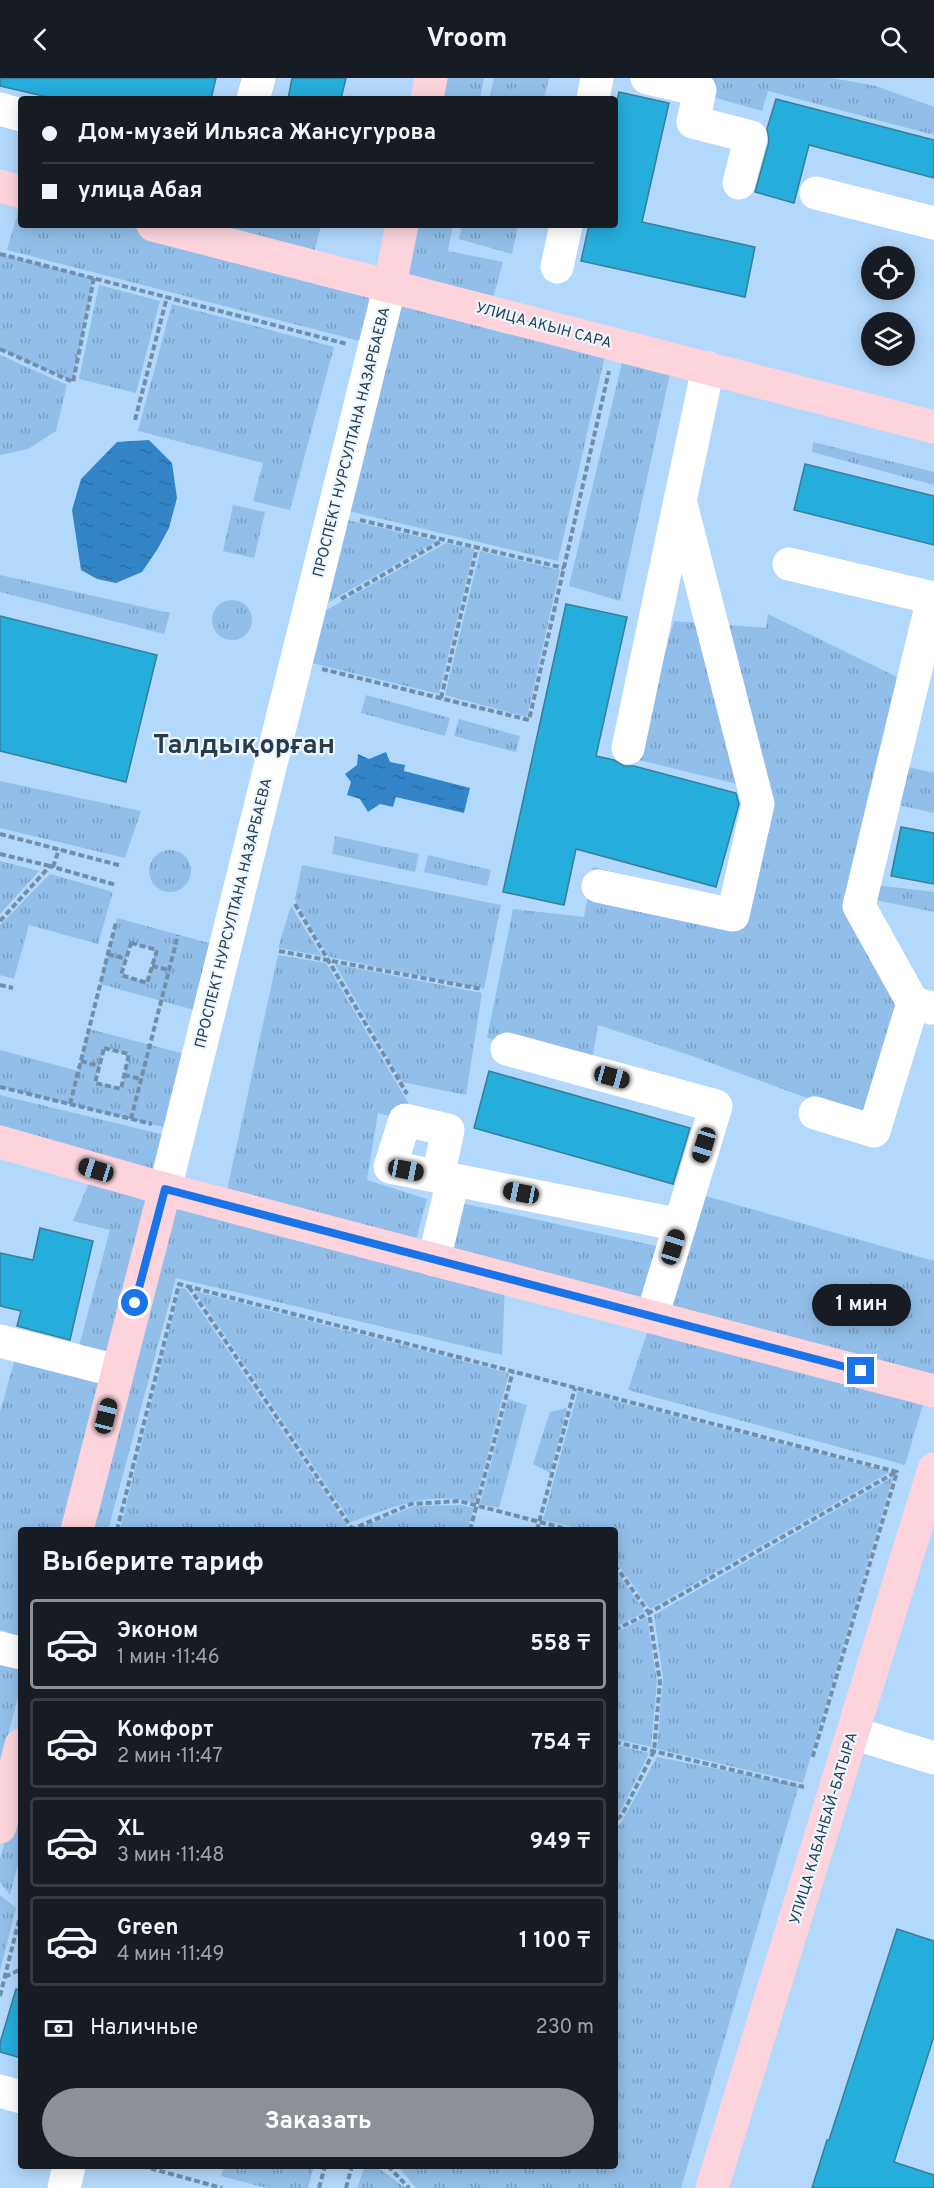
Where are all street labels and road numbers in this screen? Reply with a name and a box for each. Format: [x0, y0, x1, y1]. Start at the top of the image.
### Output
street label: УЛИЦА АКЫН САРА [473, 299, 614, 354]
street label: ПРОСПЕКТ НУРСУЛТАНА НАЗАРБАЕВА [310, 305, 395, 579]
street label: ПРОСПЕКТ НУРСУЛТАНА НАЗАРБАЕВА [192, 776, 277, 1050]
street label: УЛИЦА КАБАНБАЙ-БАТЫРА [784, 1729, 863, 1927]

